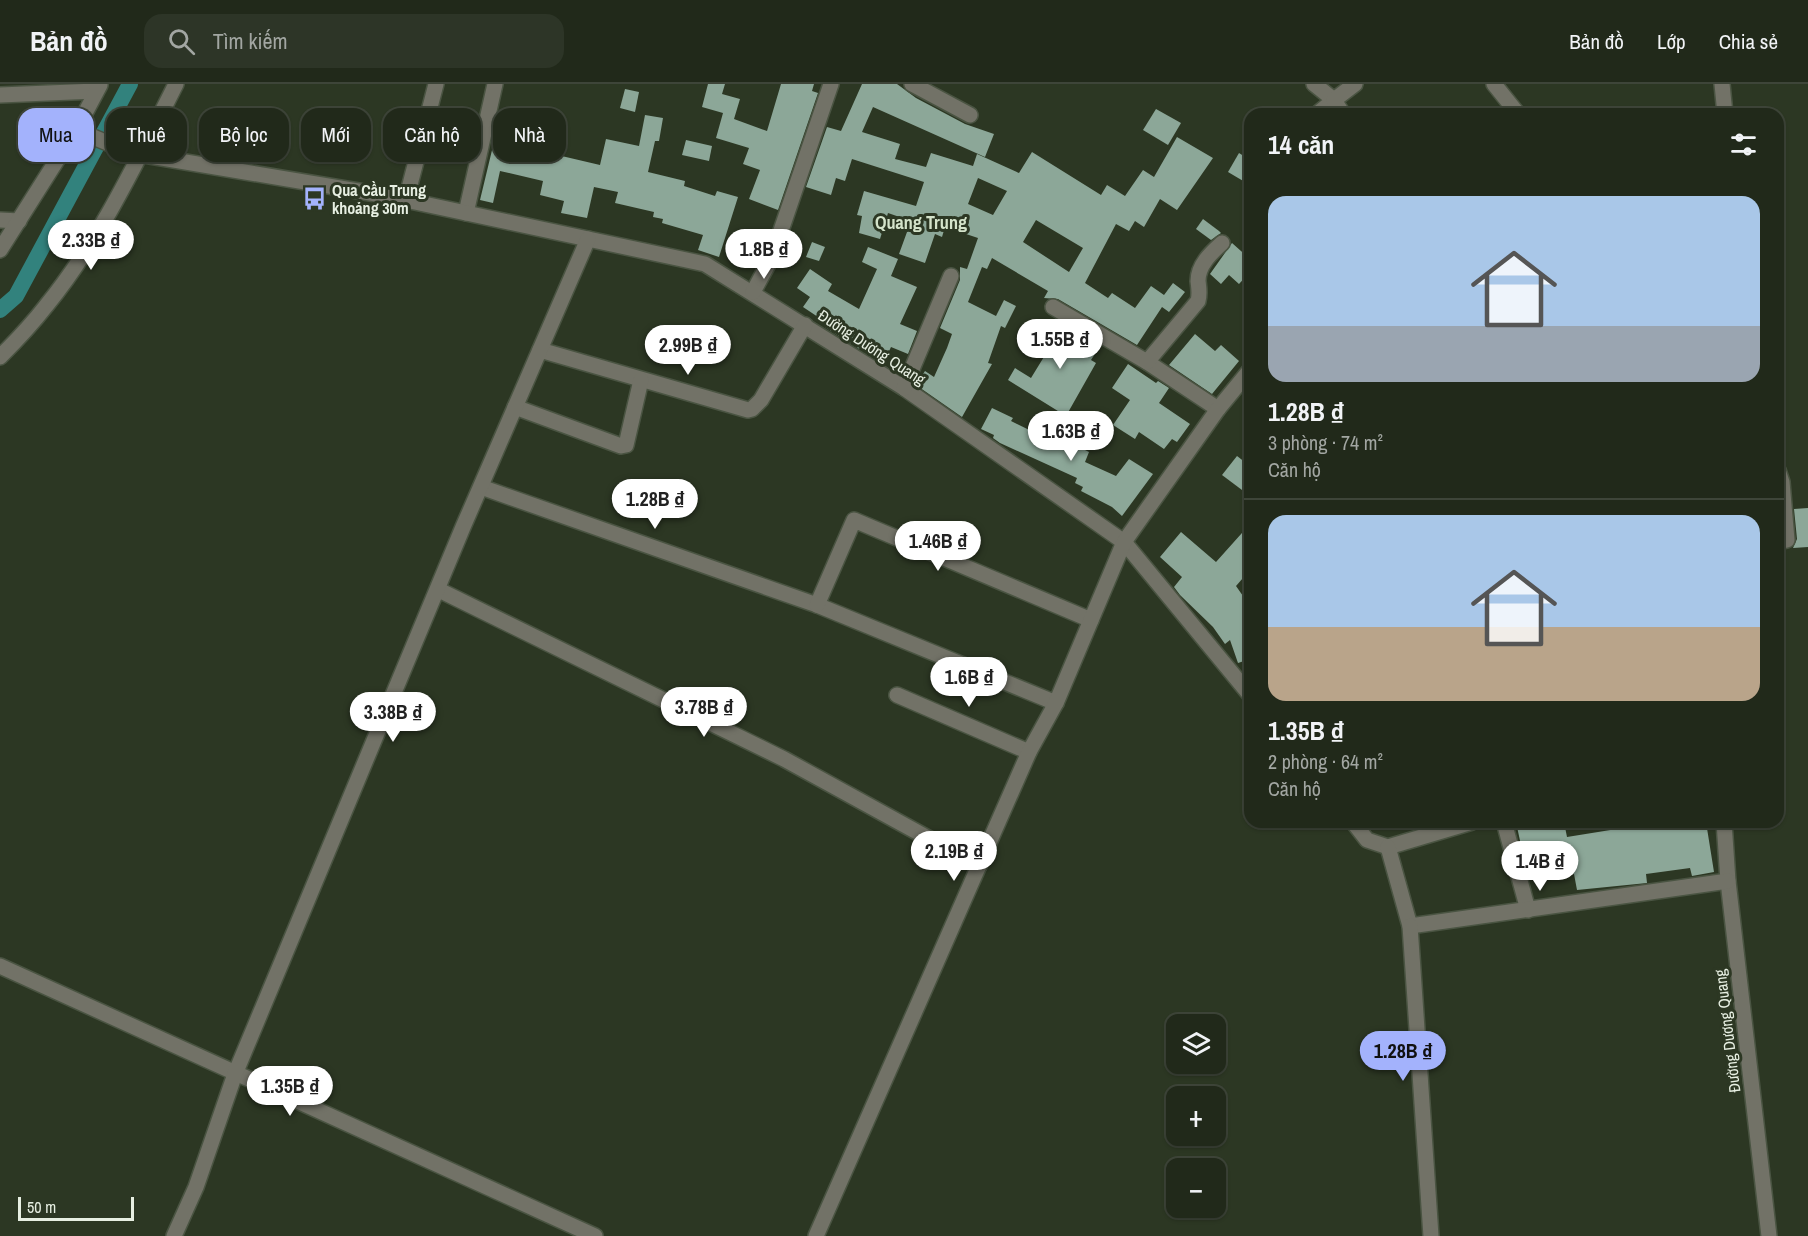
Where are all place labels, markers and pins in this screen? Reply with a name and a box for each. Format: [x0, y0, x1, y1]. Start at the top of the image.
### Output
place label: Qua Cầu Trung khoảng 30m [332, 179, 426, 219]
bus stop icon: Qua Cầu Trung khoảng 30m [301, 186, 327, 212]
pin: 2.33B ₫ [36, 220, 146, 271]
pin: 1.8B ₫ [715, 229, 813, 280]
pin: 1.55B ₫ [1005, 319, 1115, 370]
pin: 2.99B ₫ [633, 325, 743, 376]
pin: 1.63B ₫ [1016, 411, 1126, 462]
pin: 1.28B ₫ [600, 479, 710, 530]
pin: 1.46B ₫ [883, 521, 993, 572]
pin: 1.6B ₫ [920, 657, 1018, 708]
pin: 3.78B ₫ [649, 687, 759, 738]
pin: 3.38B ₫ [338, 692, 448, 743]
pin: 2.19B ₫ [899, 831, 1009, 882]
pin: 1.4B ₫ [1491, 841, 1589, 892]
pin: 1.28B ₫ [1348, 1031, 1458, 1082]
pin: 1.35B ₫ [235, 1066, 345, 1117]

